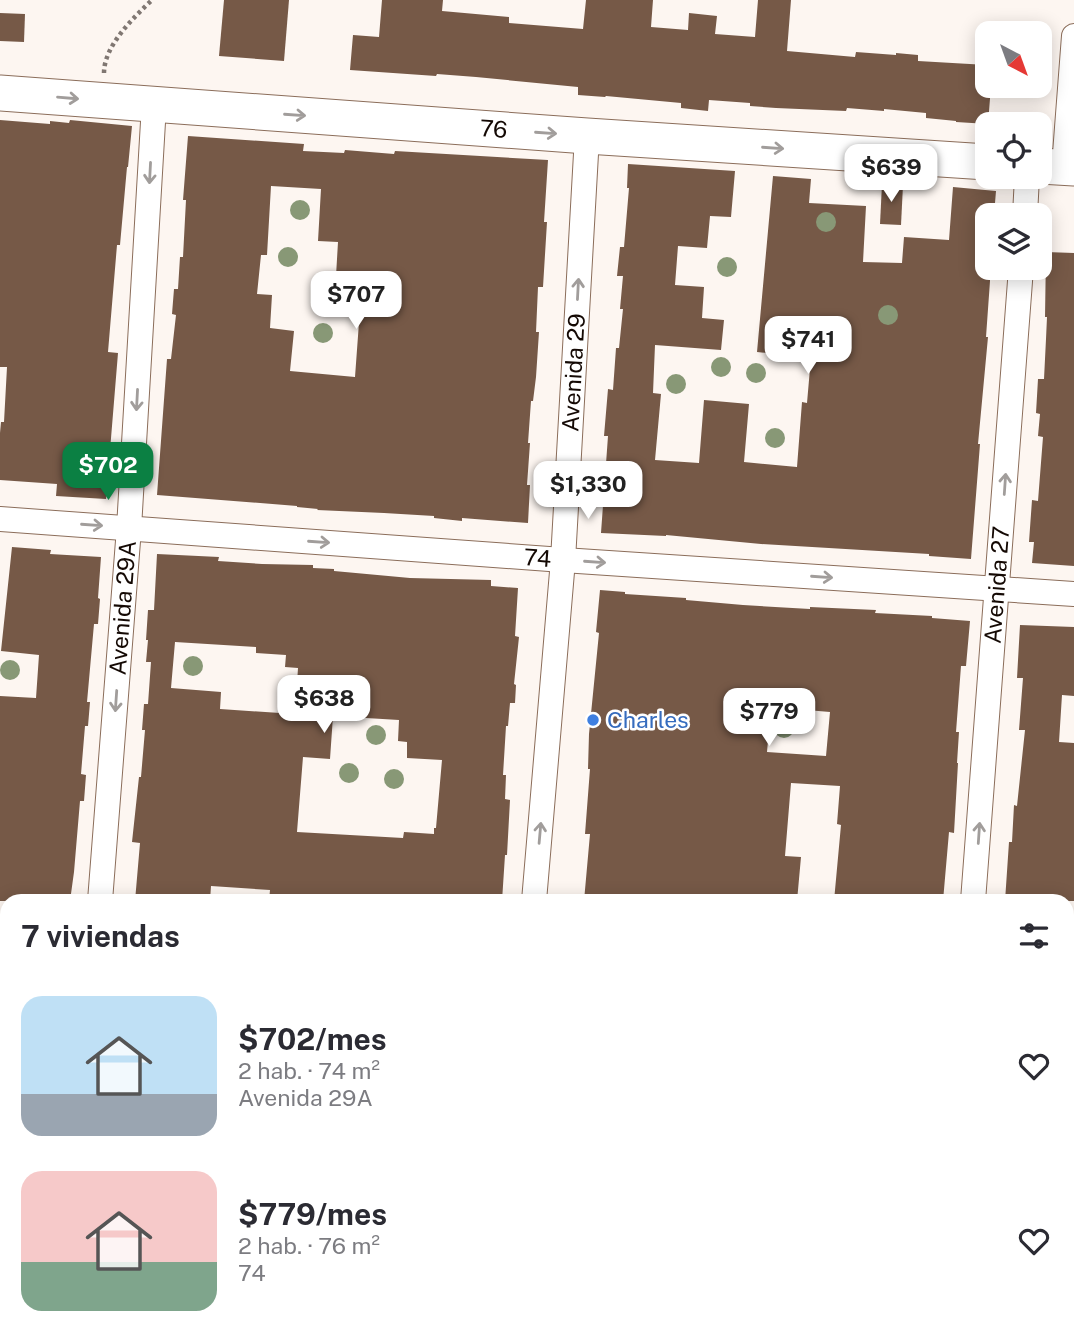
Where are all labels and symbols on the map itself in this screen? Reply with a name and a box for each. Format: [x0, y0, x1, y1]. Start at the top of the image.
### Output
north arrow [975, 21, 1052, 98]
one-way arrow [56, 92, 79, 105]
one-way arrow [283, 109, 306, 122]
street label: 76 [479, 114, 509, 143]
one-way arrow [534, 127, 557, 140]
one-way arrow [761, 142, 784, 155]
pin: $639 [850, 144, 932, 204]
one-way arrow [144, 162, 157, 185]
pin: $707 [315, 272, 397, 331]
one-way arrow [572, 278, 585, 300]
street label: Avenida 29 [556, 313, 590, 432]
pin: $741 [767, 316, 849, 376]
one-way arrow [130, 389, 143, 412]
pin: $702 [67, 442, 149, 502]
pin: $1,330 [531, 462, 645, 521]
one-way arrow [999, 473, 1012, 496]
one-way arrow [81, 519, 104, 532]
street label: Avenida 27 [979, 525, 1014, 645]
one-way arrow [308, 536, 330, 549]
street label: Avenida 29A [104, 540, 141, 676]
street label: 74 [523, 543, 552, 572]
one-way arrow [583, 556, 606, 569]
one-way arrow [810, 570, 833, 583]
pin: $638 [283, 676, 365, 735]
pin: $779 [728, 688, 810, 748]
one-way arrow [109, 689, 122, 712]
place label: Charles [607, 706, 689, 733]
marker: Charles [585, 712, 601, 728]
one-way arrow [534, 822, 547, 845]
one-way arrow [973, 822, 986, 845]

